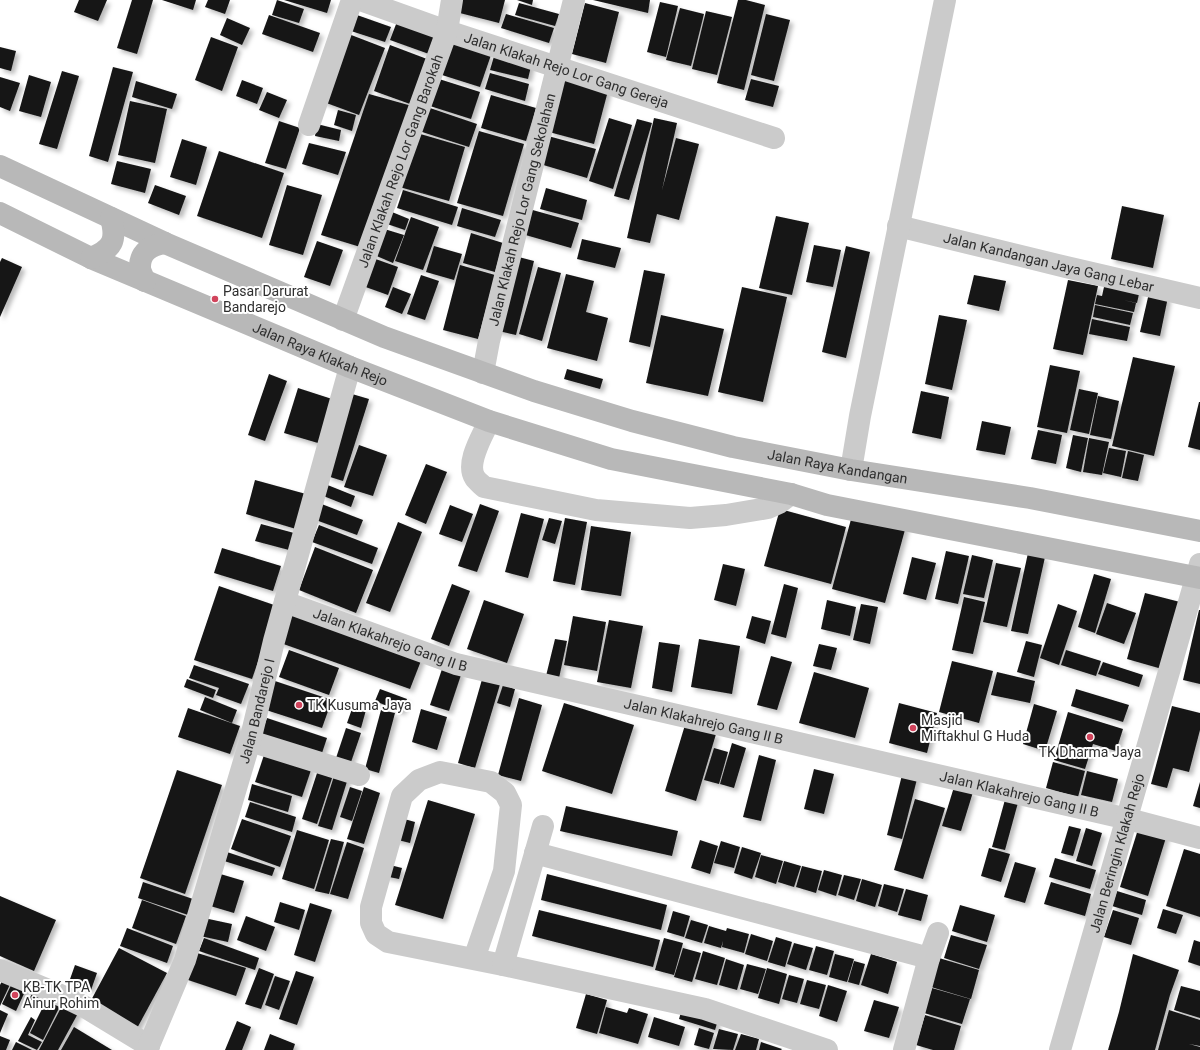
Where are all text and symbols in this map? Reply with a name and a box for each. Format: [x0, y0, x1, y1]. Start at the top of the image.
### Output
street label: Jalan Klakah Rejo Lor Gang Gereja [462, 29, 671, 111]
street label: Jalan Klakah Rejo Lor Gang Barokah [354, 52, 446, 270]
street label: Jalan Klakah Rejo Lor Gang Sekolahan [485, 92, 558, 328]
street label: Jalan Kandangan Jaya Gang Lebar [942, 229, 1156, 295]
place label: Pasar Darurat Bandarejo [223, 283, 309, 315]
marker: Pasar Darurat Bandarejo [210, 294, 220, 304]
street label: Jalan Raya Klakah Rejo [250, 319, 390, 389]
street label: Jalan Raya Kandangan [766, 446, 909, 487]
street label: Jalan Klakahrejo Gang II B [311, 605, 469, 674]
street label: Jalan Bandarejo I [236, 657, 278, 765]
street label: Jalan Klakahrejo Gang II B [622, 695, 785, 747]
place label: TK Kusuma Jaya [307, 697, 412, 713]
marker: TK Kusuma Jaya [294, 700, 304, 710]
place label: Masjid Miftakhul G Huda [921, 712, 1029, 744]
marker: Masjid Miftakhul G Huda [908, 723, 918, 733]
marker: TK Dharma Jaya [1085, 732, 1095, 742]
place label: TK Dharma Jaya [1039, 744, 1141, 760]
street label: Jalan Klakahrejo Gang II B [938, 768, 1100, 820]
street label: Jalan Beringin Klakah Rejo [1086, 771, 1147, 935]
place label: KB-TK TPA Ainur Rohim [23, 979, 99, 1011]
marker: KB-TK TPA Ainur Rohim [10, 990, 20, 1000]

